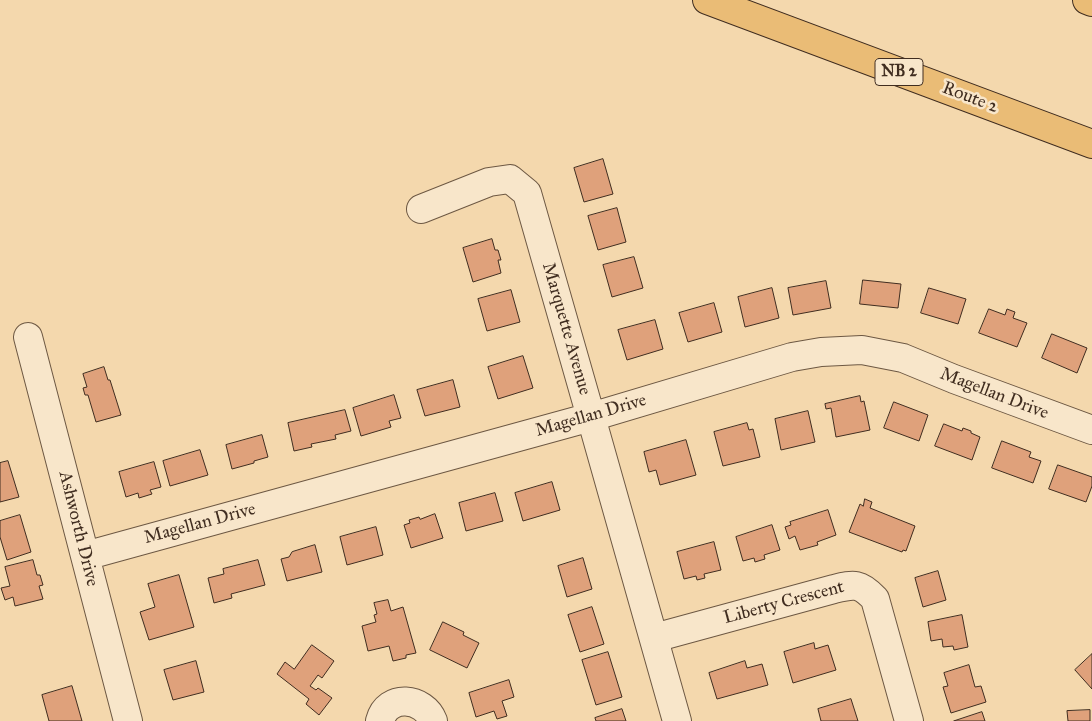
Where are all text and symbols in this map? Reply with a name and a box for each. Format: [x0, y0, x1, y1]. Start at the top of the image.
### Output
road number: NB 2 [875, 58, 923, 86]
street label: Route 2 [939, 78, 1001, 118]
street label: Marquette Avenue [537, 260, 595, 398]
street label: Magellan Drive [937, 363, 1051, 425]
street label: Magellan Drive [533, 390, 649, 442]
street label: Ashworth Drive [53, 469, 103, 589]
street label: Magellan Drive [142, 499, 258, 549]
street label: Liberty Crescent [721, 577, 847, 629]

